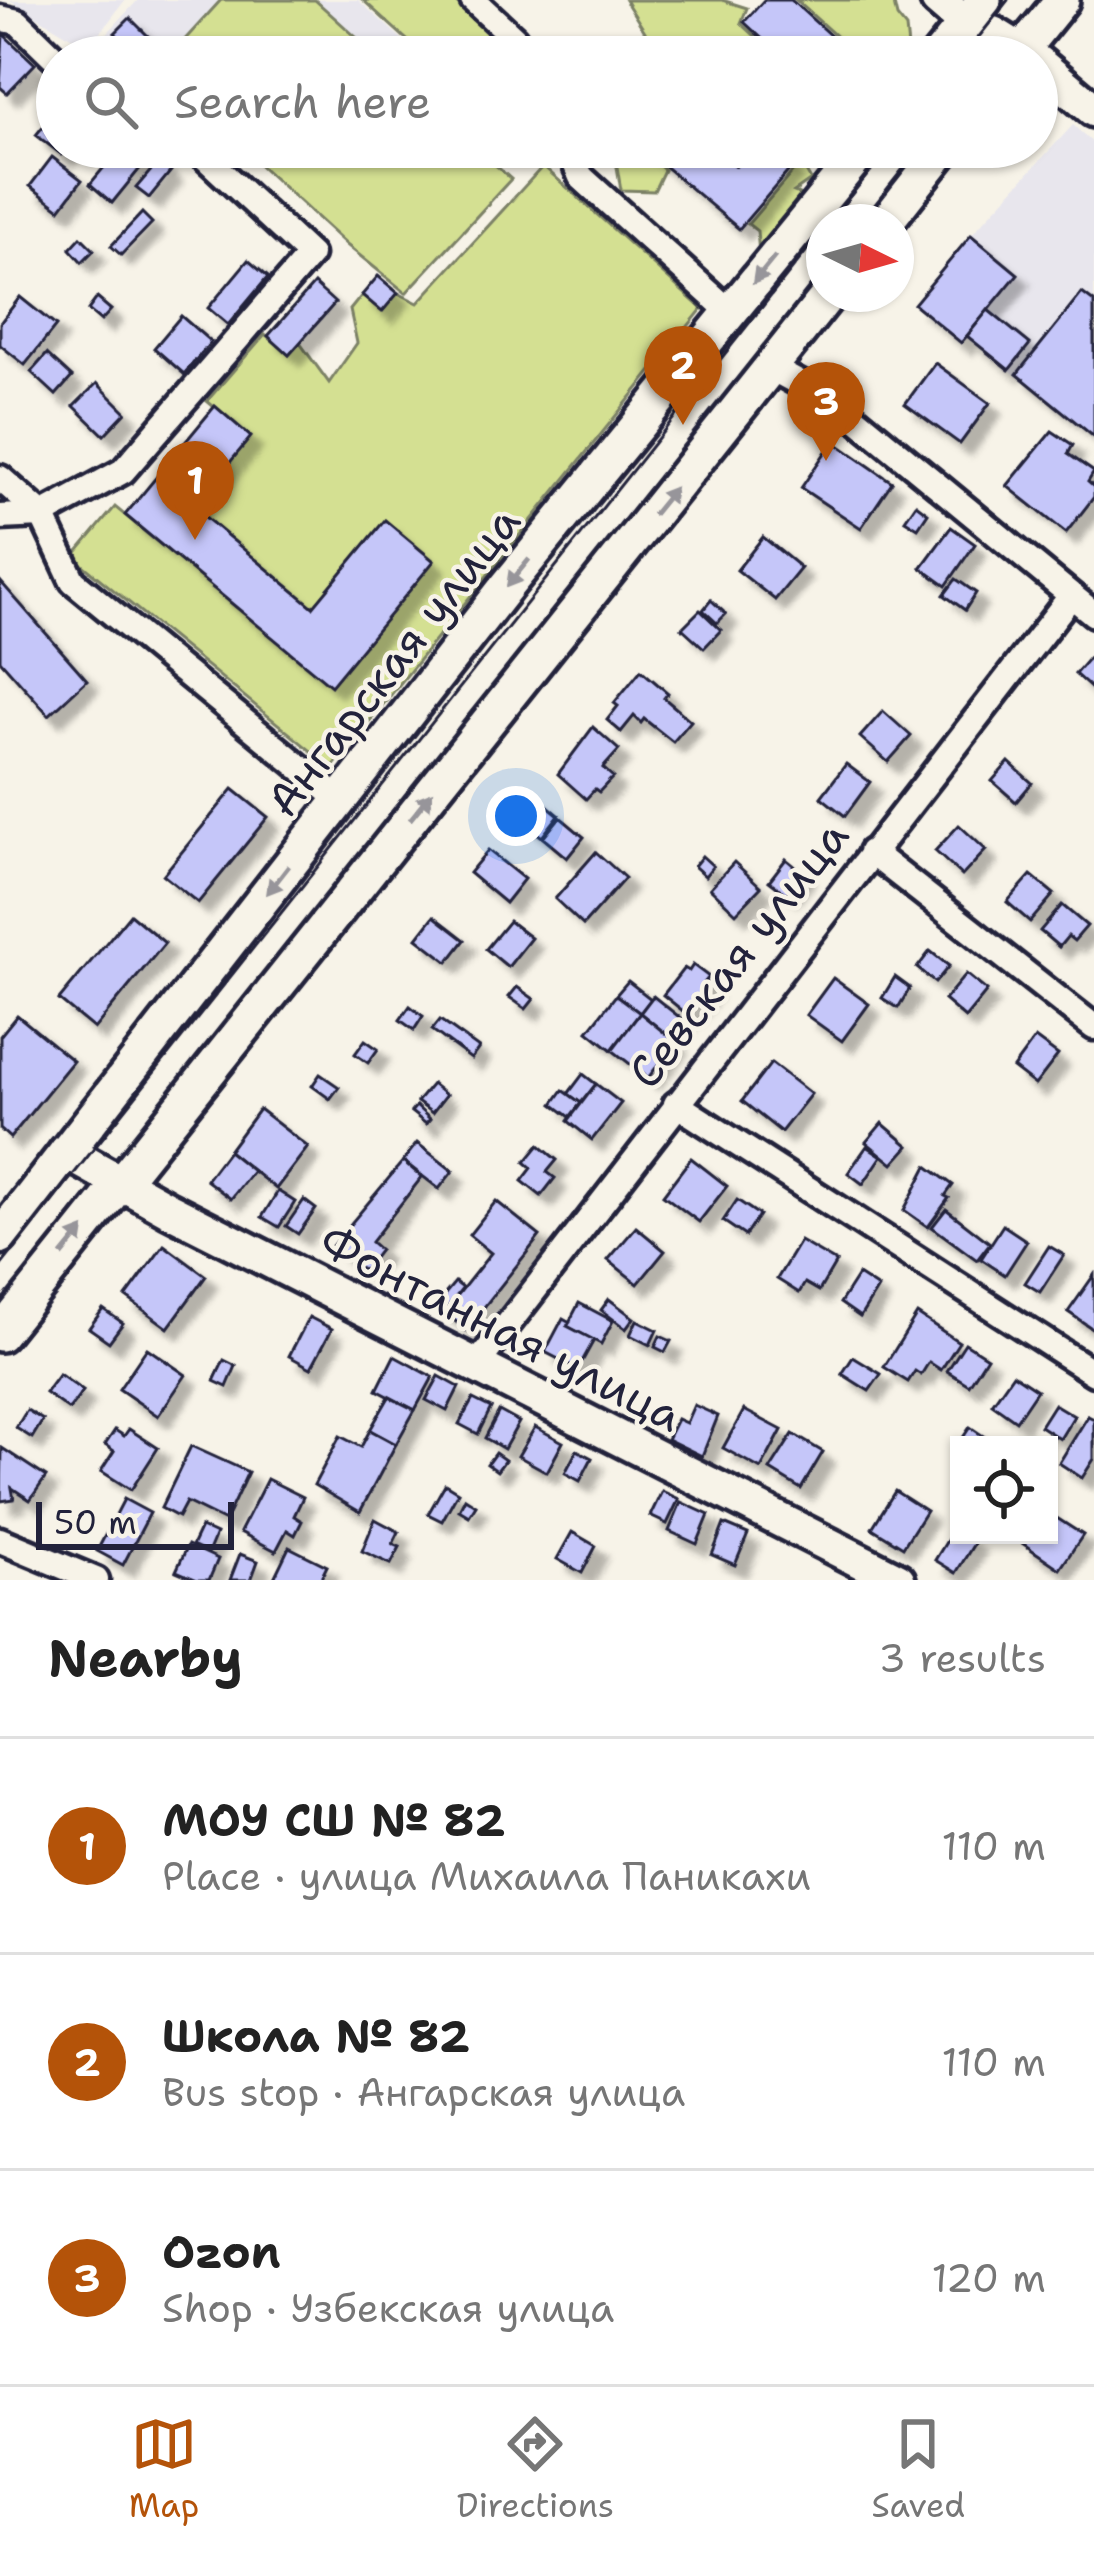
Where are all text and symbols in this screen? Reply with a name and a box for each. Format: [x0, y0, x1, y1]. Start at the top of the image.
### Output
search box [36, 36, 1058, 168]
icon: search [78, 69, 144, 135]
text: Search here [174, 72, 431, 132]
north arrow [806, 204, 914, 312]
one-way arrow [752, 254, 777, 285]
pin: 2 [644, 326, 722, 425]
pin: 3 [787, 362, 865, 461]
pin: 1 [156, 441, 234, 540]
one-way arrow [651, 486, 676, 517]
street label: Ангарская улица [253, 493, 533, 829]
one-way arrow [506, 557, 531, 588]
your location [486, 786, 546, 846]
one-way arrow [408, 791, 433, 822]
street label: Севская улица [614, 808, 862, 1100]
one-way arrow [266, 864, 291, 895]
street label: Фонтанная улица [310, 1211, 692, 1445]
one-way arrow [60, 1227, 85, 1258]
map controls [950, 1436, 1058, 1544]
button: locate [950, 1436, 1058, 1544]
scale bar [36, 1496, 234, 1549]
text: 50 m [54, 1500, 137, 1545]
text: Nearby [48, 1624, 243, 1692]
text: 3 results [879, 1632, 1046, 1684]
text: МОУ СШ № 82 [162, 1790, 506, 1850]
text: 1 [78, 1820, 96, 1872]
text: 110 m [942, 1820, 1046, 1872]
text: Place · улица Михаила Паникахи [162, 1850, 811, 1902]
text: Школа № 82 [162, 2006, 470, 2066]
text: 2 [73, 2036, 101, 2088]
text: 110 m [942, 2036, 1046, 2088]
text: Bus stop · Ангарская улица [162, 2066, 685, 2118]
text: Ozon [162, 2222, 281, 2282]
text: 3 [73, 2252, 101, 2304]
text: 120 m [931, 2252, 1046, 2304]
text: Shop · Узбекская улица [162, 2282, 614, 2334]
tab: Map [129, 2411, 199, 2528]
tab: Directions [457, 2411, 614, 2528]
tab: Saved [872, 2411, 965, 2528]

